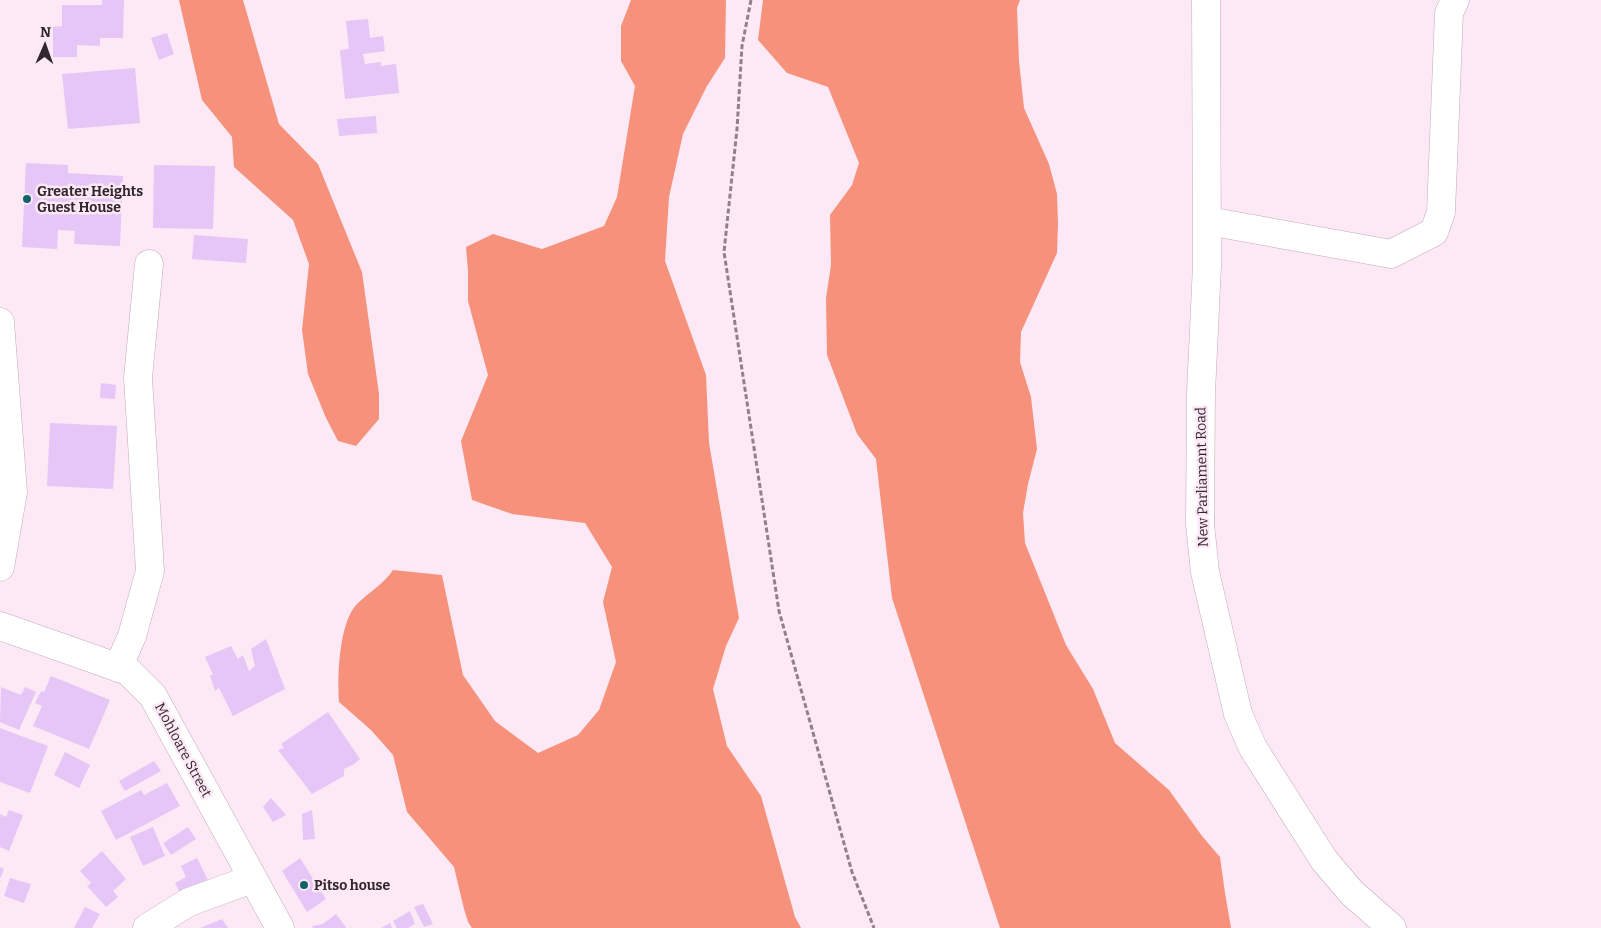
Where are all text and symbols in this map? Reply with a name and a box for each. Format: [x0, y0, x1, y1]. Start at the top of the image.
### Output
north arrow [20, 20, 70, 70]
text: N [40, 24, 51, 41]
place label: Greater Heights Guest House [37, 183, 143, 216]
marker: Greater Heights Guest House [21, 193, 33, 205]
street label: New Parliament Road [1192, 407, 1212, 547]
street label: Mohloare Street [151, 700, 215, 800]
place label: Pitso house [314, 877, 391, 894]
marker: Pitso house [298, 879, 310, 891]

